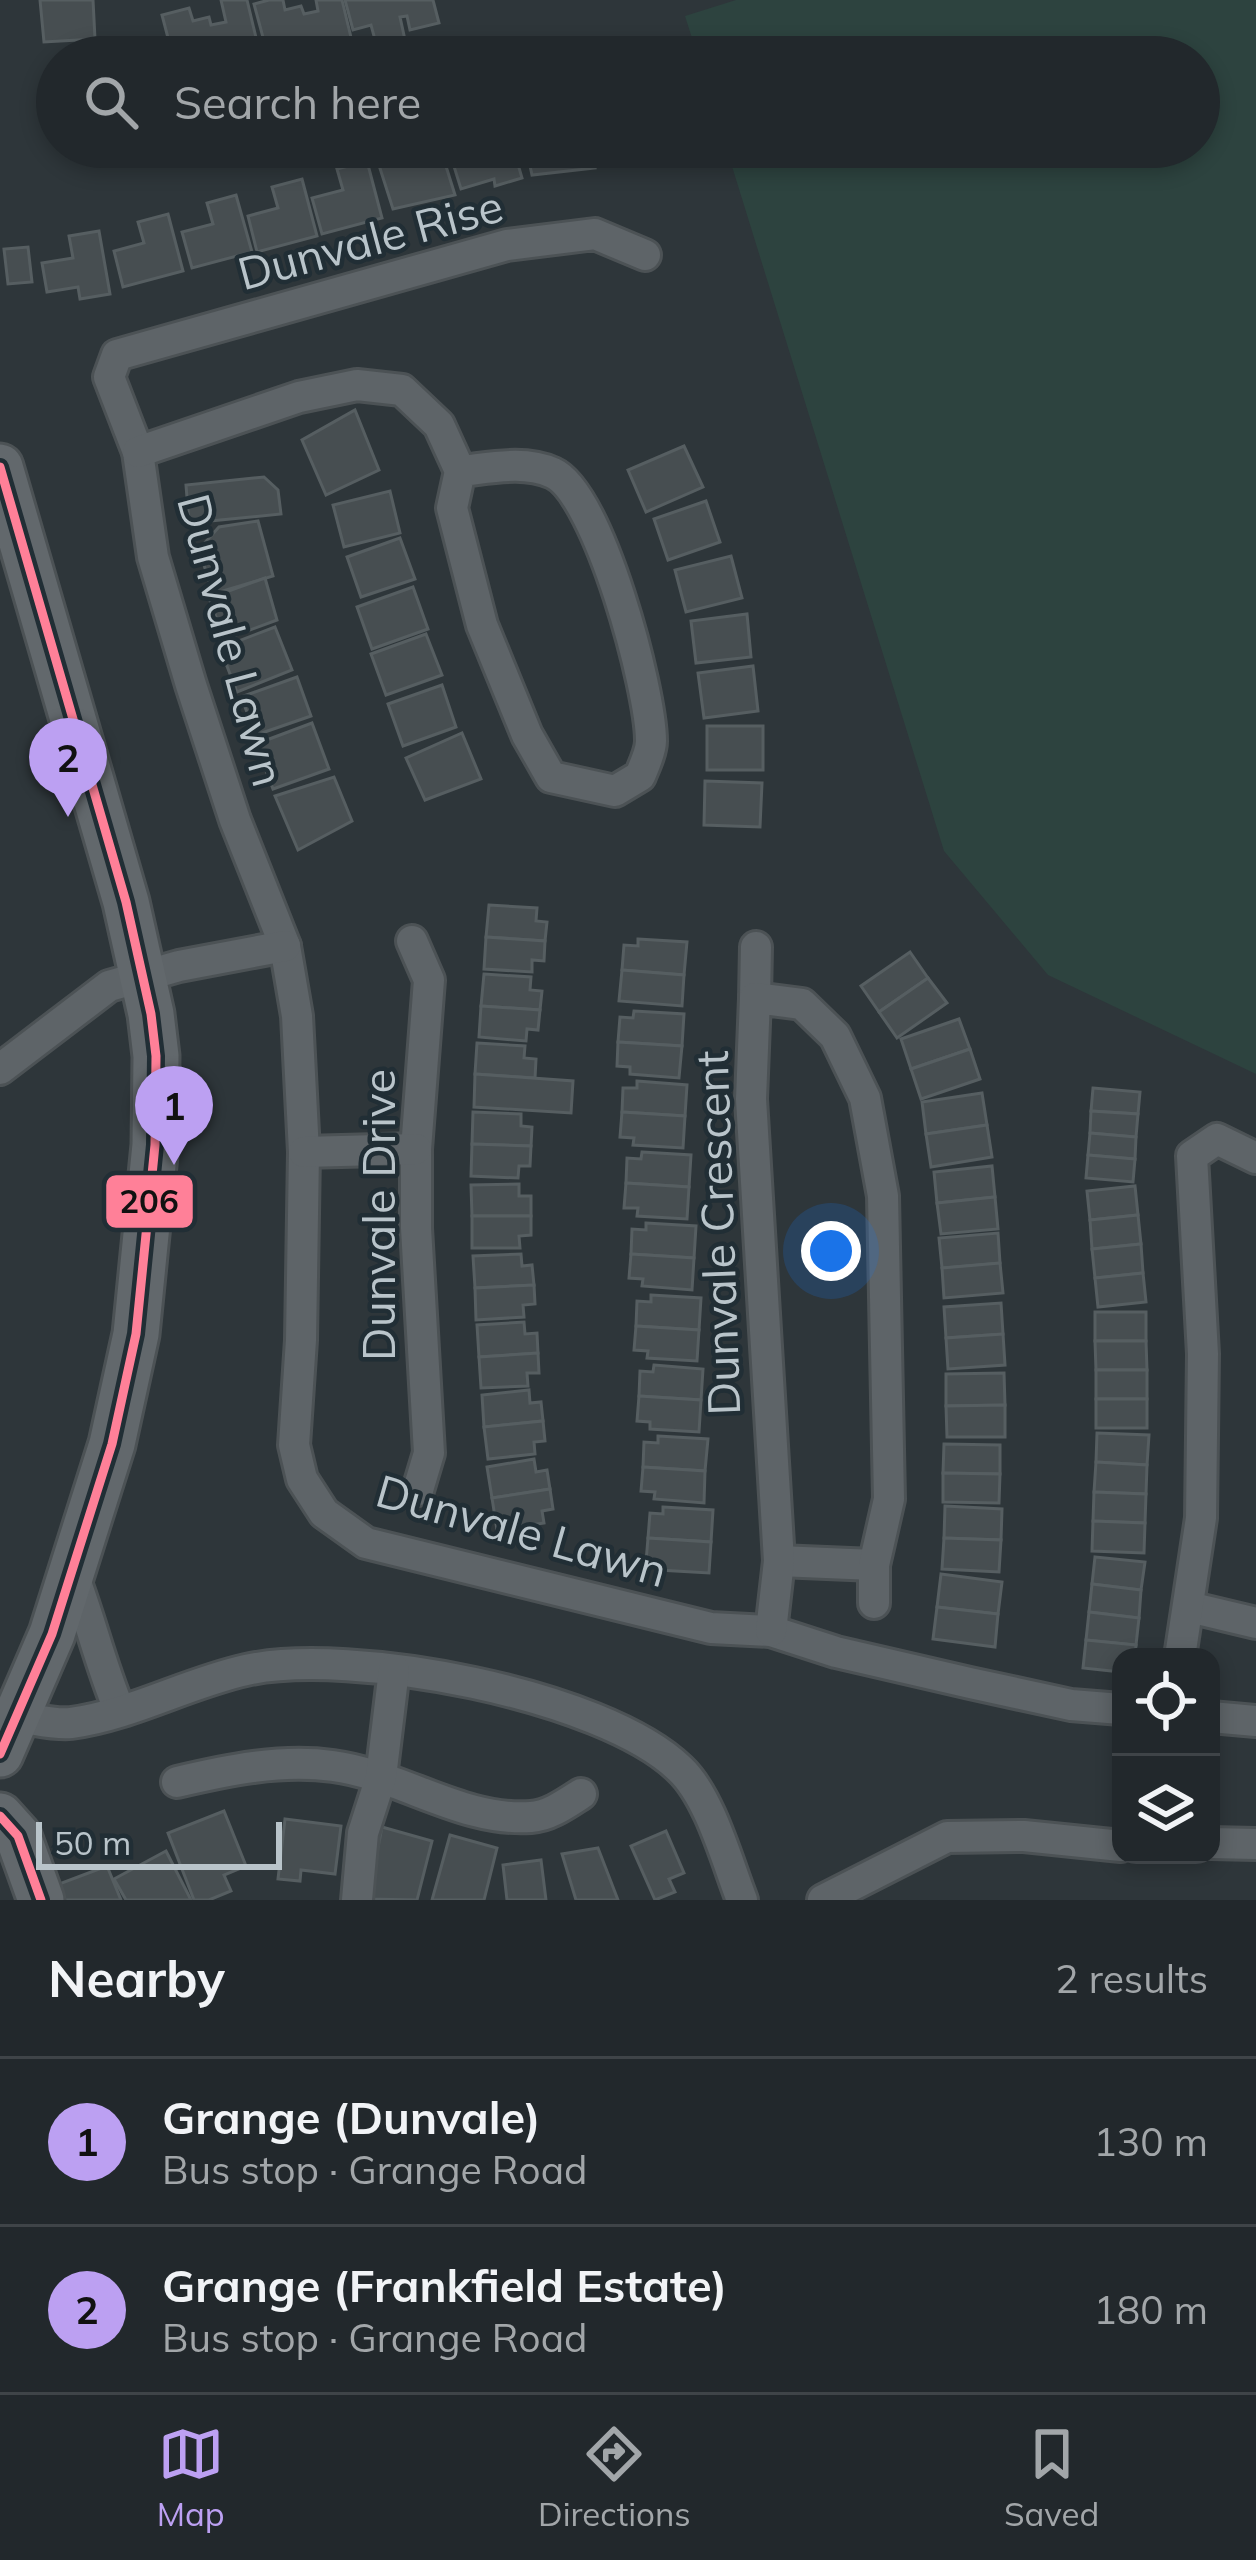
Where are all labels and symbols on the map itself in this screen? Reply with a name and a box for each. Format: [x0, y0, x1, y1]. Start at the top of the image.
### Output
street label: Dunvale Rise [232, 177, 508, 301]
street label: Dunvale Lawn [166, 488, 298, 792]
pin: 2 [29, 718, 107, 817]
street label: Dunvale Crescent [683, 1050, 751, 1416]
pin: 1 [135, 1066, 213, 1165]
street label: Dunvale Drive [350, 1069, 406, 1361]
line badge: 206 [104, 1173, 195, 1230]
text: 206 [119, 1180, 179, 1221]
your location [801, 1221, 861, 1281]
street label: Dunvale Lawn [370, 1462, 674, 1598]
scale bar [36, 1816, 282, 1869]

